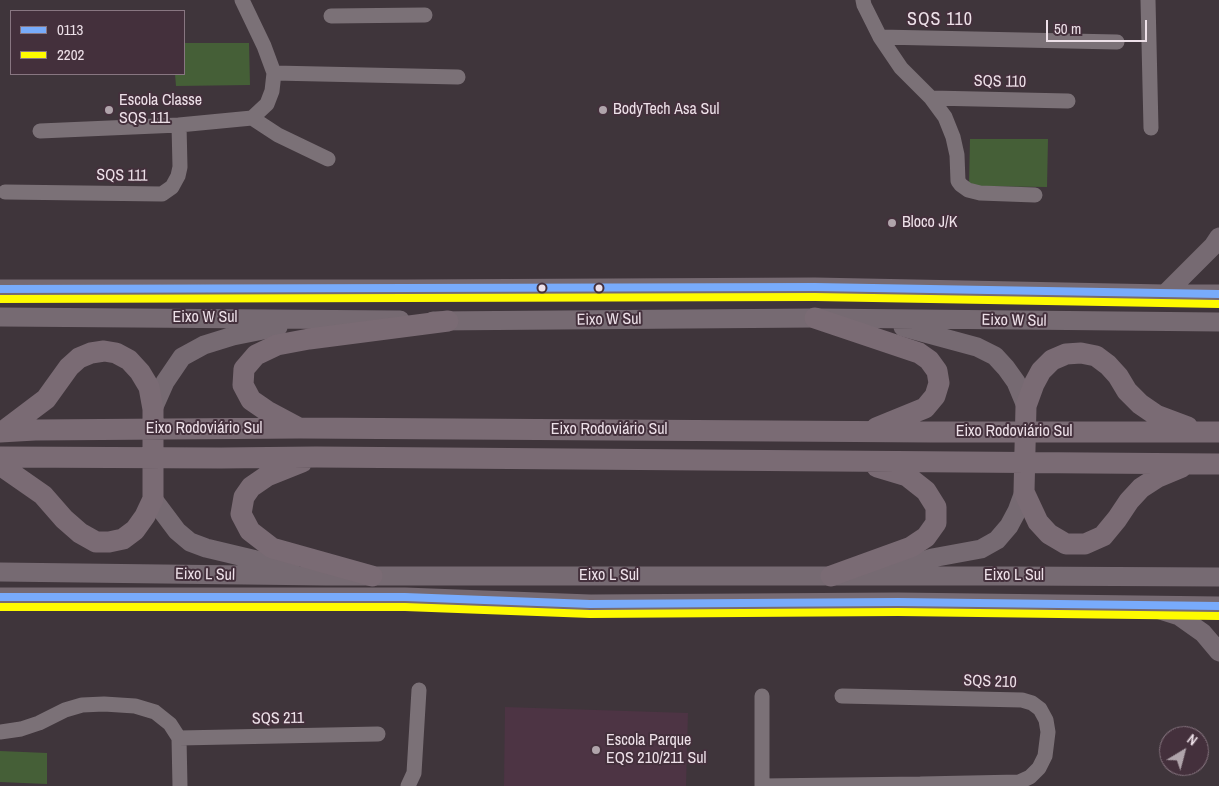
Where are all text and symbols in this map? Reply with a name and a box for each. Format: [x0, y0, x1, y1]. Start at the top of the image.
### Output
district label: SQS 110 [906, 9, 974, 31]
legend [10, 10, 185, 75]
scale bar [1049, 10, 1150, 42]
text: 50 m [1054, 18, 1081, 39]
text: 0113 [57, 19, 83, 40]
text: 2202 [57, 44, 84, 65]
street label: SQS 110 [974, 72, 1026, 92]
place label: Escola Classe SQS 111 [119, 91, 202, 129]
place label: BodyTech Asa Sul [613, 100, 719, 120]
marker: Escola Classe SQS 111 [103, 104, 115, 116]
marker: BodyTech Asa Sul [597, 104, 609, 116]
street label: SQS 111 [96, 166, 148, 186]
place label: Bloco J/K [902, 213, 957, 233]
marker: Bloco J/K [886, 217, 898, 229]
unlabelled marker [537, 283, 547, 293]
unlabelled marker [594, 283, 604, 293]
street label: Eixo W Sul [173, 308, 237, 328]
street label: Eixo W Sul [576, 310, 642, 330]
street label: Eixo W Sul [981, 311, 1047, 331]
street label: Eixo Rodoviário Sul [146, 419, 262, 439]
street label: Eixo Rodoviário Sul [551, 420, 667, 440]
street label: Eixo Rodoviário Sul [956, 422, 1072, 442]
street label: Eixo L Sul [175, 565, 235, 585]
street label: Eixo L Sul [579, 566, 639, 586]
street label: Eixo L Sul [984, 566, 1044, 586]
street label: SQS 210 [963, 671, 1017, 693]
street label: SQS 211 [252, 709, 304, 729]
north arrow [1159, 726, 1209, 776]
text: N [1184, 730, 1201, 749]
place label: Escola Parque EQS 210/211 Sul [606, 731, 706, 769]
marker: Escola Parque EQS 210/211 Sul [590, 744, 602, 756]

